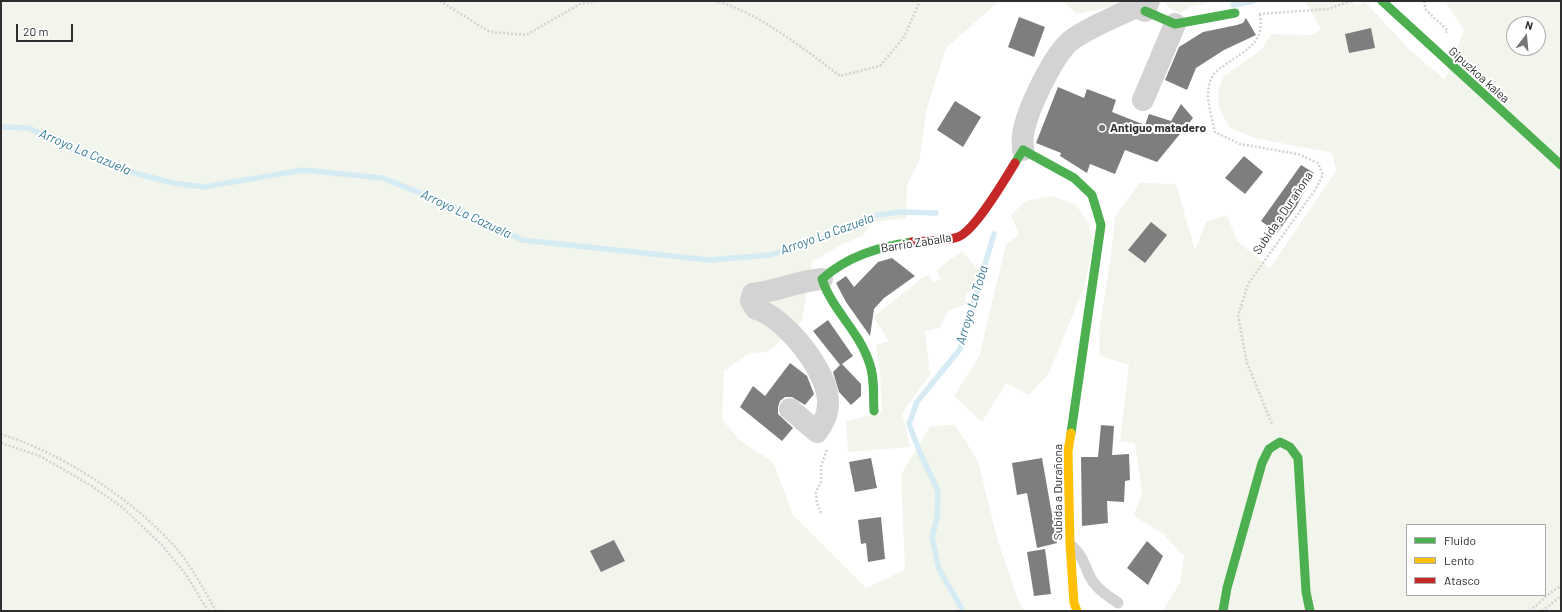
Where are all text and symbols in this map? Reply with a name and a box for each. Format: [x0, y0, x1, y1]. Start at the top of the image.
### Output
scale bar [18, 16, 75, 42]
north arrow [1506, 16, 1546, 56]
text: N [1524, 18, 1534, 32]
text: 20 m [23, 24, 49, 38]
street label: Gipuzkoa kalea [1446, 44, 1512, 106]
place label: Antiguo matadero [1110, 121, 1206, 135]
marker: Antiguo matadero [1097, 123, 1107, 133]
water label: Arroyo La Cazuela [37, 126, 133, 178]
street label: Subida a Durañona [1250, 169, 1316, 257]
water label: Arroyo La Cazuela [418, 186, 514, 242]
water label: Arroyo La Cazuela [778, 210, 876, 258]
street label: Barrio Zaballa [880, 230, 952, 256]
water label: Arroyo La Toba [953, 264, 991, 346]
street label: Subida a Durañona [1051, 444, 1065, 540]
legend [1406, 524, 1546, 596]
text: Fluido [1444, 533, 1476, 547]
text: Lento [1444, 553, 1474, 567]
text: Atasco [1444, 573, 1480, 587]

